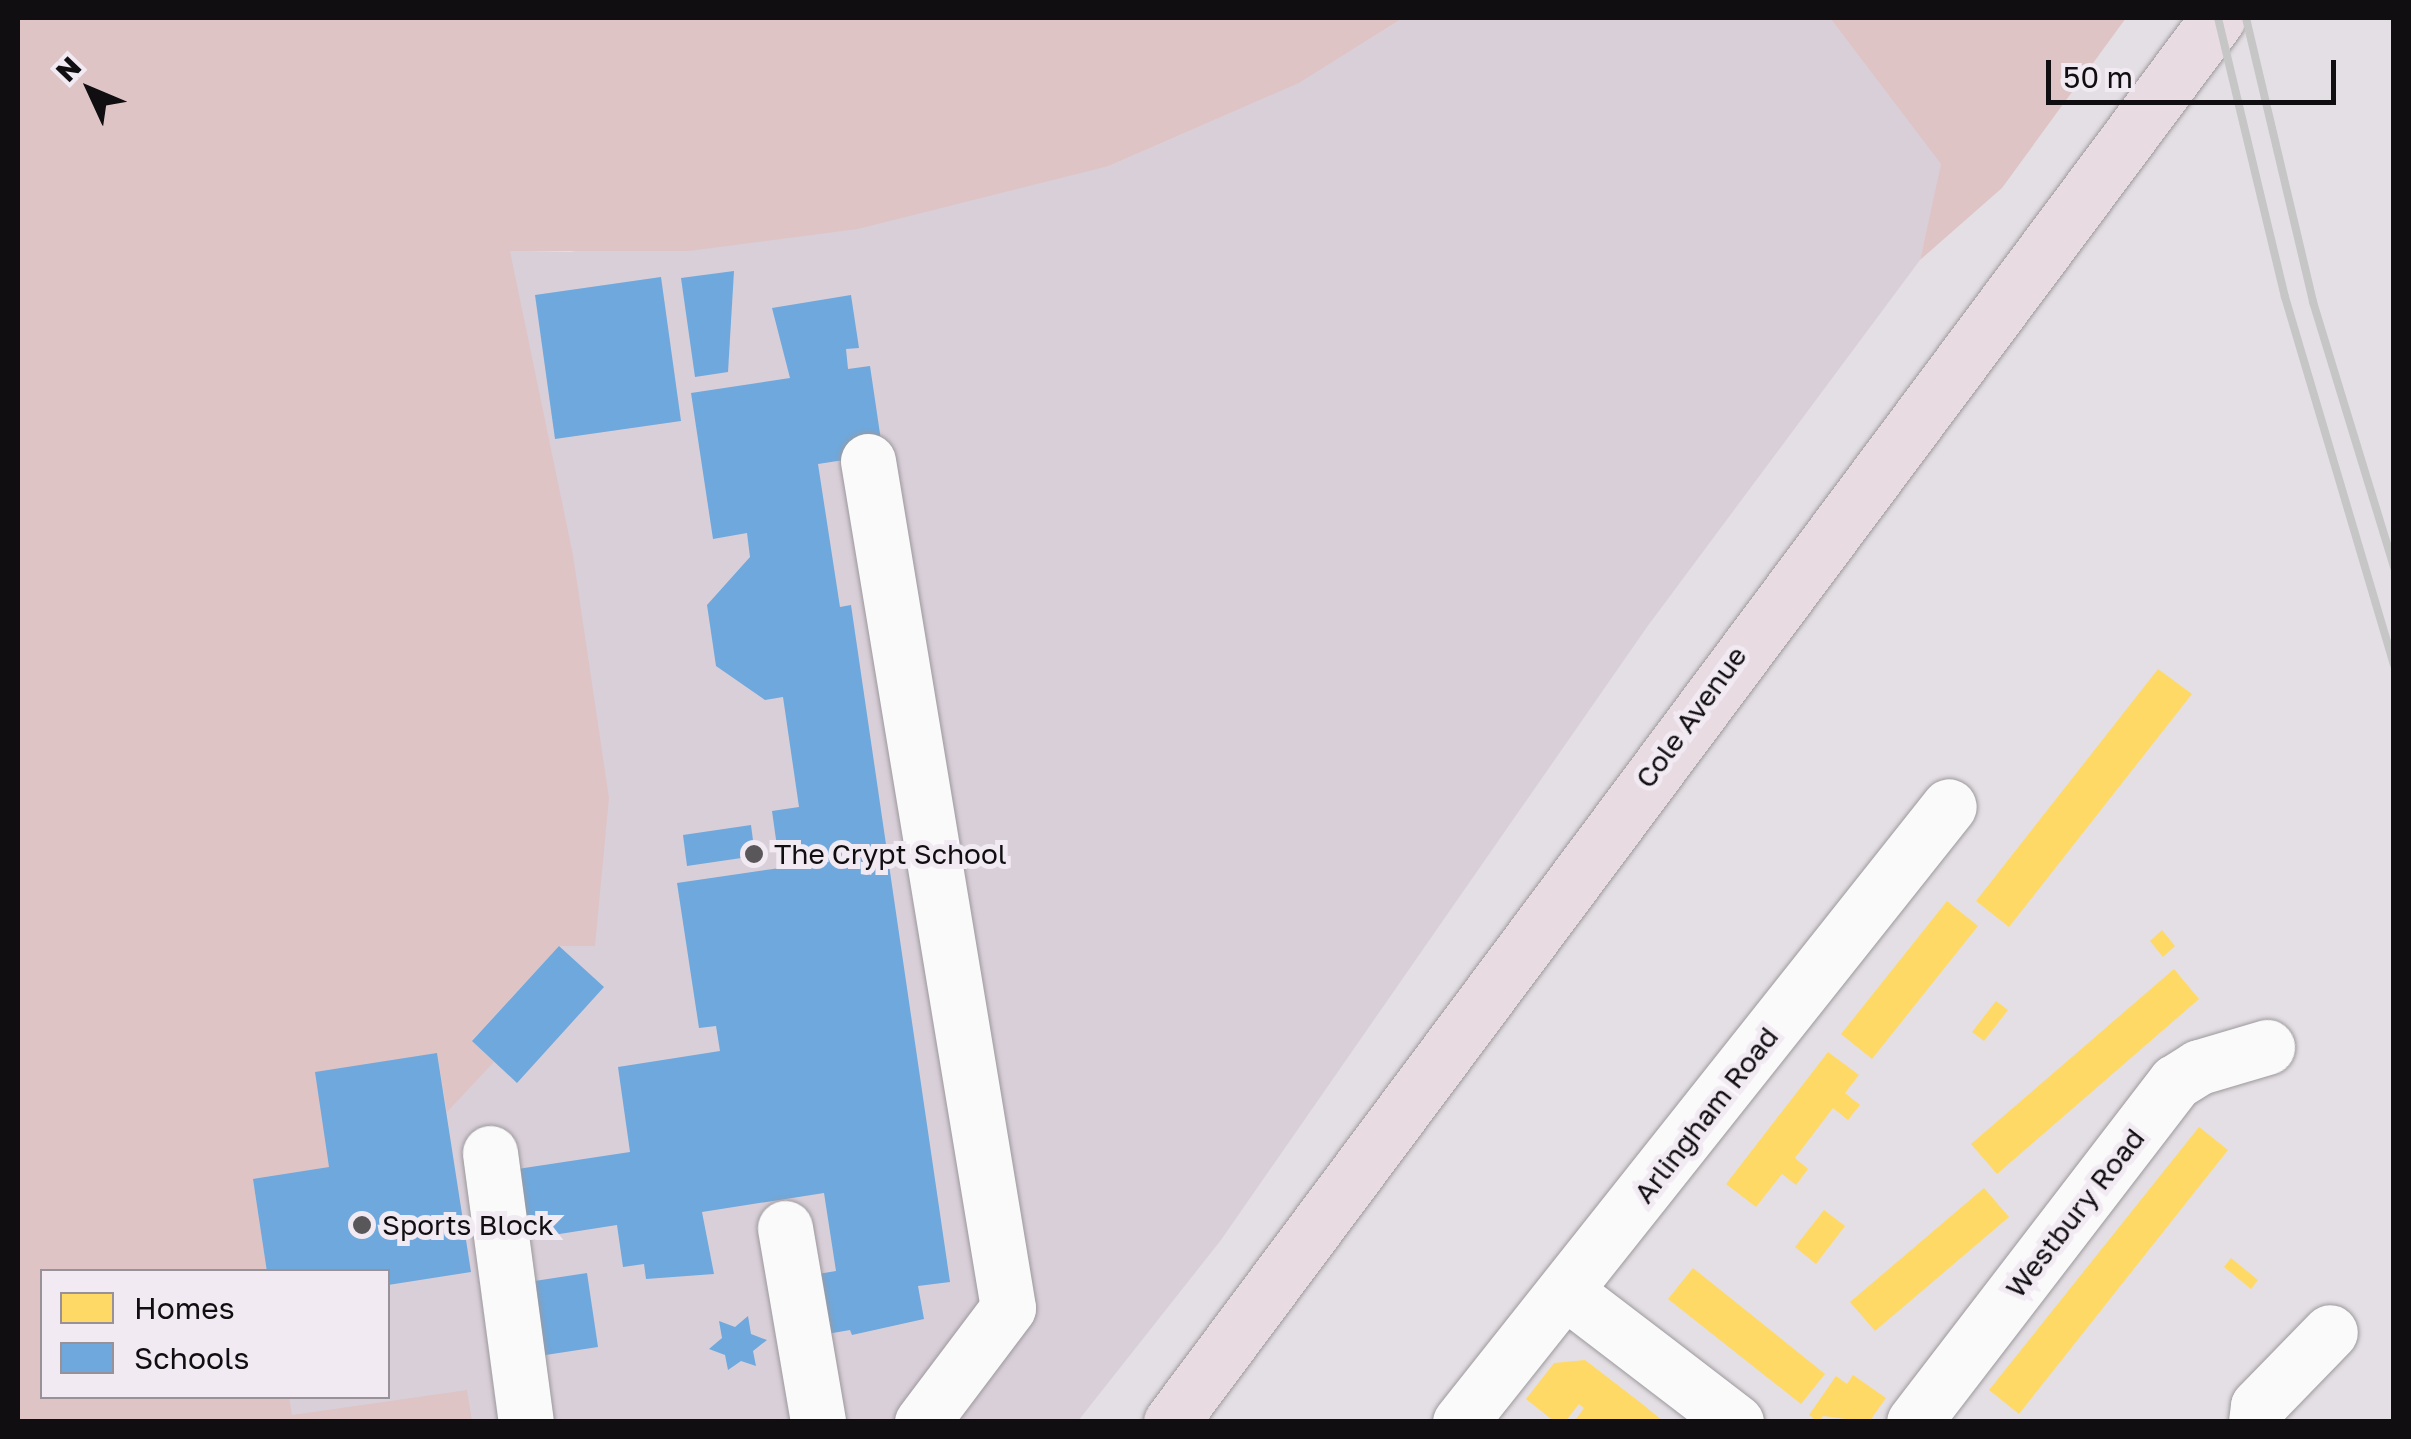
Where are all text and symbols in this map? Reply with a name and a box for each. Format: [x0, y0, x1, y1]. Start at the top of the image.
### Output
north arrow [40, 40, 140, 140]
scale bar [2051, 40, 2341, 102]
text: N [49, 50, 87, 88]
text: 50 m [2063, 59, 2133, 95]
street label: Cole Avenue [1628, 640, 1754, 794]
place label: The Crypt School [774, 837, 1007, 871]
marker: The Crypt School [743, 843, 765, 865]
street label: Arlingham Road [1627, 1020, 1785, 1210]
street label: Westbury Road [1999, 1122, 2151, 1304]
place label: Sports Block [382, 1208, 554, 1242]
marker: Sports Block [351, 1214, 373, 1236]
legend [40, 1269, 390, 1399]
text: Homes [134, 1290, 235, 1326]
text: Schools [134, 1340, 250, 1376]

